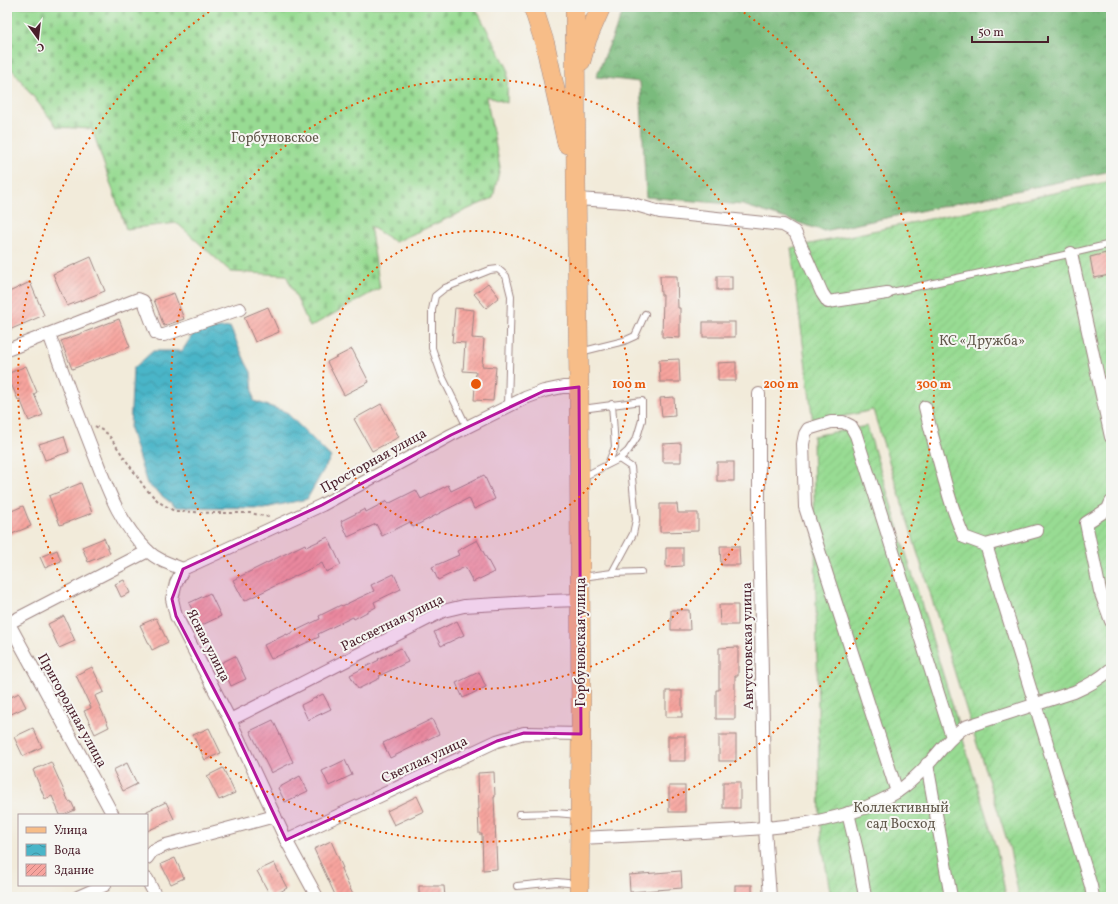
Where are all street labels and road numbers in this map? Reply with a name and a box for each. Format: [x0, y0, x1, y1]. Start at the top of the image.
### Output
street label: Просторная улица [317, 424, 430, 498]
street label: Горбуновская улица [572, 577, 591, 707]
street label: Августовская улица [738, 582, 759, 710]
street label: Рассветная улица [338, 590, 447, 657]
street label: Ясная улица [181, 606, 234, 685]
street label: Пригородная улица [32, 650, 111, 771]
street label: Светлая улица [378, 732, 471, 789]

